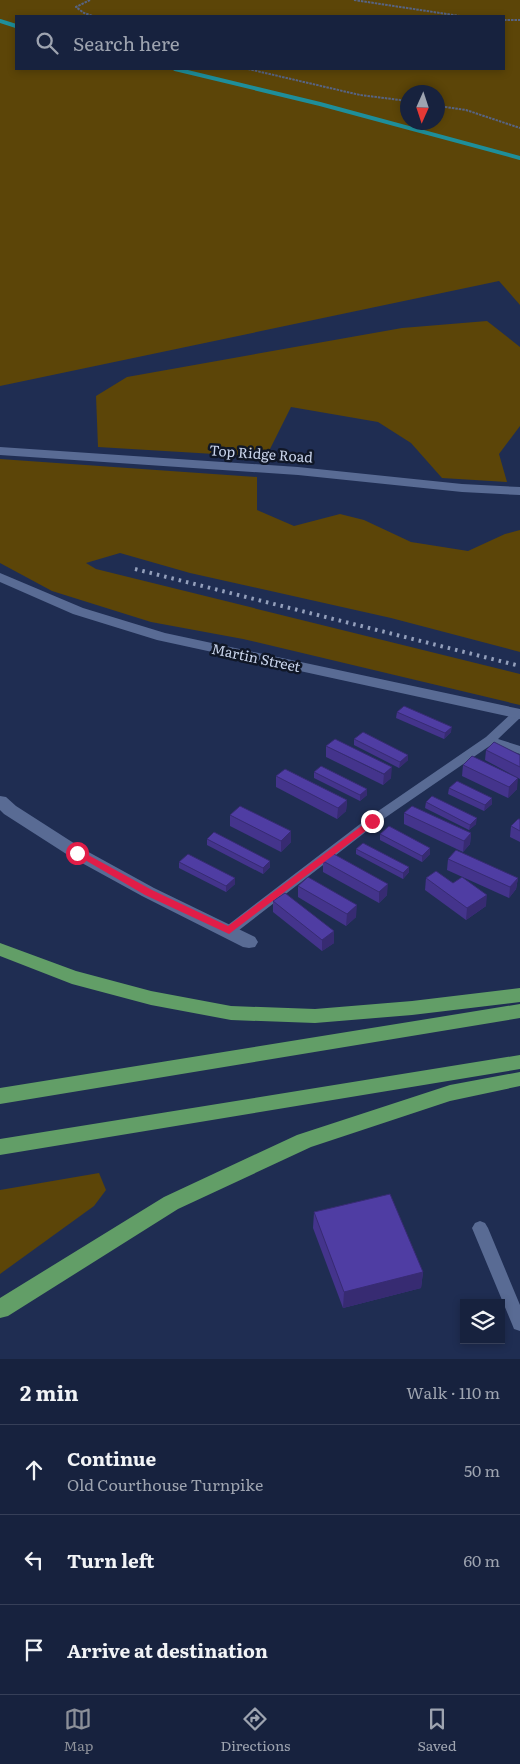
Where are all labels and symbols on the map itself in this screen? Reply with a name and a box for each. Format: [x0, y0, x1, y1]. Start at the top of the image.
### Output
north arrow [400, 85, 445, 130]
street label: Top Ridge Road [209, 439, 314, 467]
street label: Martin Street [210, 638, 303, 676]
route end [361, 810, 384, 833]
route start [66, 842, 89, 865]

